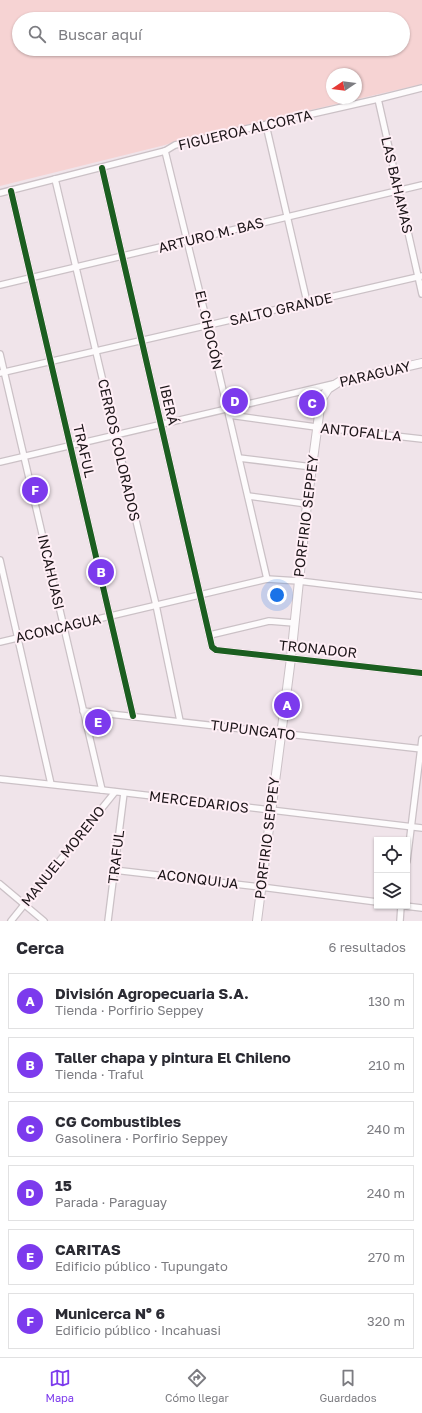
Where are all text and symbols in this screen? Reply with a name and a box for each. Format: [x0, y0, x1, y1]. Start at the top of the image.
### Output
search box [12, 12, 410, 56]
icon: search [26, 23, 48, 45]
text: Buscar aquí [58, 25, 142, 43]
north arrow [326, 68, 362, 104]
street label: FIGUEROA ALCORTA [176, 106, 314, 153]
street label: LAS BAHAMAS [378, 135, 417, 235]
street label: ARTURO M. BAS [156, 213, 265, 256]
street label: EL CHOCÓN [192, 288, 227, 371]
street label: SALTO GRANDE [228, 288, 334, 329]
street label: PARAGUAY [338, 357, 412, 390]
street label: CERROS COLORADOS [95, 377, 144, 523]
street label: IBERÁ [157, 383, 183, 427]
pin: D [222, 386, 248, 416]
pin: C [299, 388, 325, 418]
street label: ANTOFALLA [320, 419, 403, 444]
street label: TRAFUL [70, 423, 99, 479]
street label: PORFIRIO SEPPEY [290, 454, 321, 578]
pin: F [22, 475, 48, 505]
street label: INCAHUASI [35, 533, 68, 611]
pin: B [88, 557, 114, 587]
your location [267, 585, 287, 605]
street label: ACONCAGUA [14, 609, 103, 646]
street label: TRONADOR [278, 636, 358, 661]
pin: A [274, 690, 300, 720]
pin: E [85, 707, 111, 737]
street label: TUPUNGATO [210, 716, 297, 743]
street label: PORFIRIO SEPPEY [251, 776, 282, 900]
street label: MERCEDARIOS [148, 787, 250, 816]
street label: MANUEL MORENO [17, 802, 108, 909]
street label: TRAFUL [104, 829, 127, 885]
map controls [374, 837, 410, 909]
button: locate [374, 837, 410, 873]
street label: ACONQUIJA [157, 865, 240, 892]
button: layers [374, 873, 410, 909]
text: Cerca [16, 937, 64, 958]
text: 6 resultados [329, 939, 406, 955]
text: División Agropecuaria S.A. [55, 984, 249, 1002]
text: A [25, 993, 35, 1009]
text: 130 m [368, 993, 405, 1009]
text: Tienda · Porfirio Seppey [55, 1002, 204, 1018]
text: Taller chapa y pintura El Chileno [55, 1048, 291, 1066]
text: B [25, 1057, 35, 1073]
text: 210 m [368, 1057, 405, 1073]
text: Tienda · Traful [55, 1066, 144, 1082]
text: CG Combustibles [55, 1112, 181, 1130]
text: C [25, 1121, 35, 1137]
text: 240 m [367, 1121, 405, 1137]
text: Gasolinera · Porfirio Seppey [55, 1130, 228, 1146]
text: 15 [55, 1176, 72, 1194]
text: D [25, 1185, 35, 1201]
text: 240 m [367, 1185, 405, 1201]
text: Parada · Paraguay [55, 1194, 167, 1210]
text: CARITAS [55, 1240, 121, 1258]
text: E [26, 1249, 34, 1265]
text: 270 m [368, 1249, 405, 1265]
text: Edificio público · Tupungato [55, 1258, 228, 1274]
text: Municerca Nº 6 [55, 1304, 165, 1322]
text: F [26, 1313, 34, 1329]
text: 320 m [367, 1313, 405, 1329]
text: Edificio público · Incahuasi [55, 1322, 221, 1338]
tab: Mapa [45, 1367, 74, 1404]
tab: Cómo llegar [165, 1367, 229, 1404]
tab: Guardados [320, 1367, 377, 1404]

